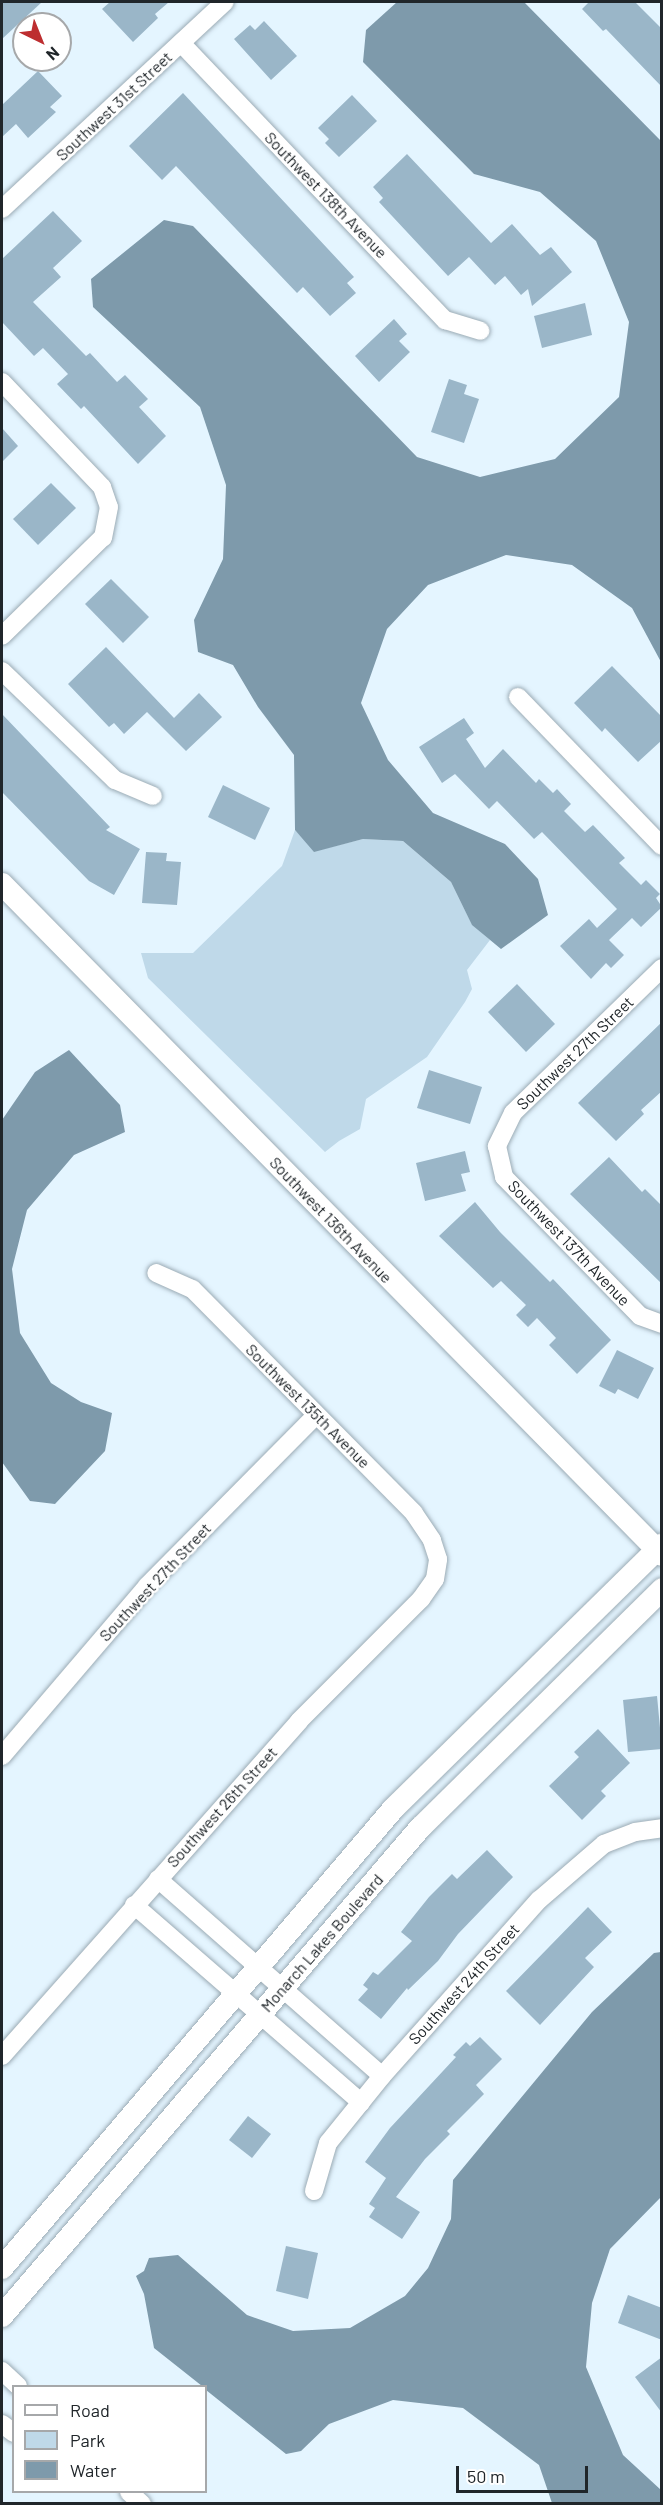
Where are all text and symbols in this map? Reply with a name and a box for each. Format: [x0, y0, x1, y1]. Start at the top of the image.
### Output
north arrow [12, 12, 72, 72]
text: N [43, 43, 64, 65]
street label: Southwest 31st Street [52, 47, 176, 165]
street label: Southwest 138th Avenue [261, 128, 391, 262]
street label: Southwest 27th Street [513, 992, 637, 1114]
street label: Southwest 136th Avenue [266, 1153, 396, 1287]
street label: Southwest 137th Avenue [504, 1176, 634, 1310]
street label: Southwest 135th Avenue [242, 1340, 374, 1472]
street label: Southwest 27th Street [95, 1519, 215, 1645]
street label: Southwest 26th Street [163, 1743, 281, 1871]
street label: Monarch Lakes Boulevard [257, 1870, 387, 2016]
street label: Southwest 24th Street [405, 1920, 523, 2048]
legend [12, 2385, 207, 2493]
text: Road [70, 2399, 110, 2421]
text: Park [70, 2429, 105, 2451]
scale bar [459, 2454, 591, 2492]
text: Water [70, 2459, 117, 2481]
text: 50 m [467, 2465, 505, 2487]

